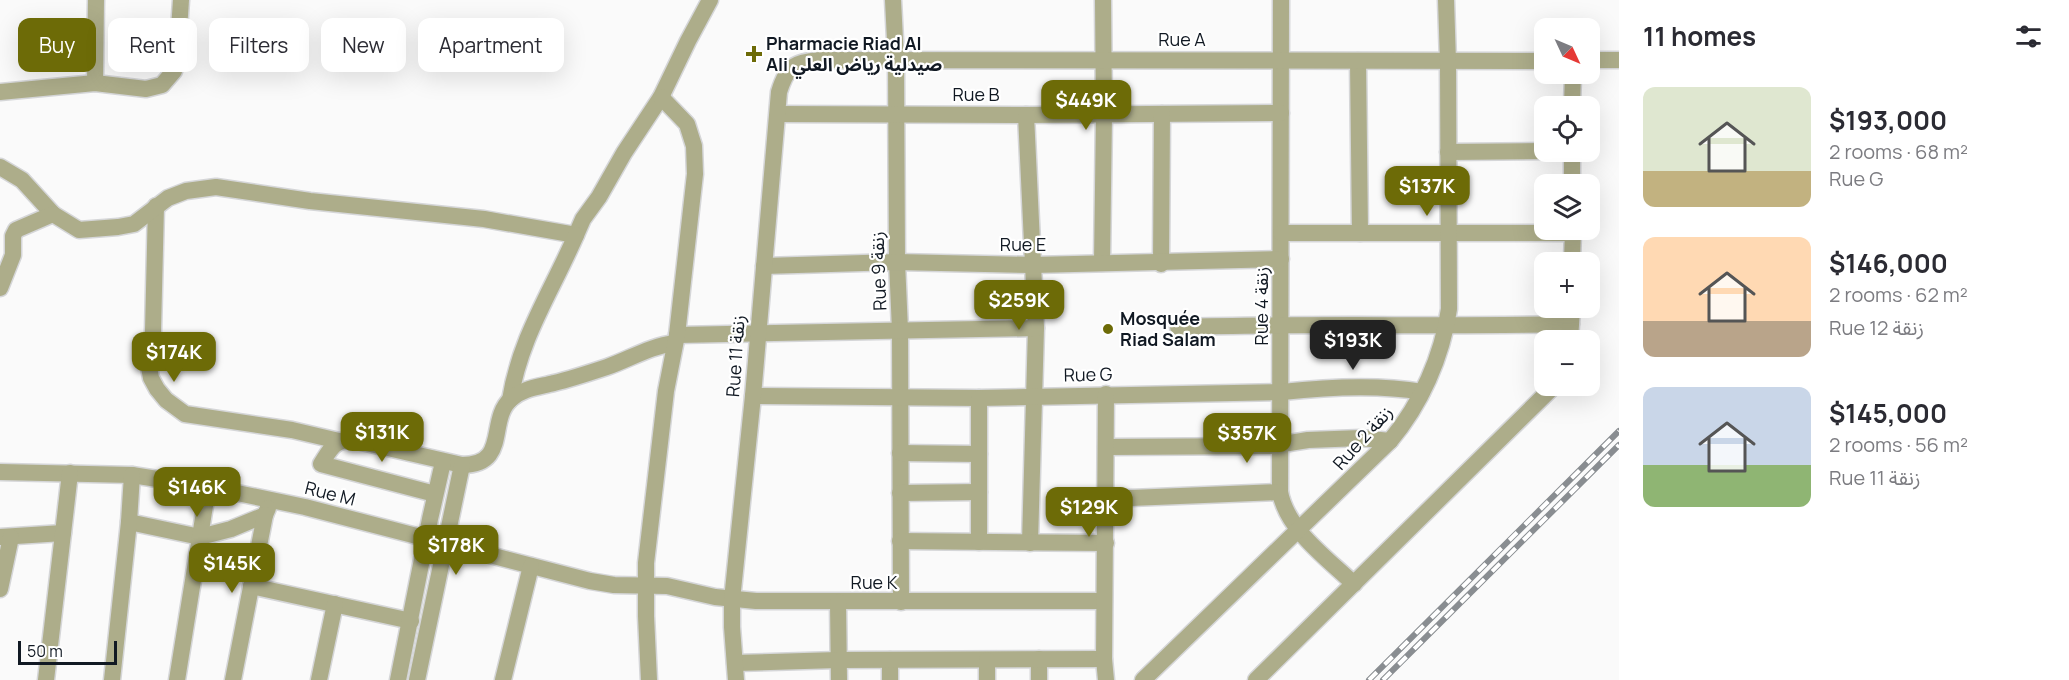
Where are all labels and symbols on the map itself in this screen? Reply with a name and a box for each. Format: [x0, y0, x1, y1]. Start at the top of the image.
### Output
north arrow [1534, 18, 1600, 84]
street label: Rue A [1158, 27, 1206, 51]
place label: Pharmacie Riad Al Ali صيدلية رياض العلي [766, 31, 942, 79]
marker: Pharmacie Riad Al Ali صيدلية رياض العلي [747, 47, 761, 61]
pin: $449K [1044, 80, 1128, 131]
street label: Rue B [952, 82, 1000, 106]
pin: $137K [1385, 166, 1469, 217]
street label: Rue 9 زنقة [865, 231, 891, 311]
street label: Rue E [1000, 232, 1046, 256]
street label: Rue 4 زنقة [1249, 267, 1273, 345]
pin: $259K [977, 280, 1061, 331]
place label: Mosquée Riad Salam [1120, 306, 1216, 351]
street label: Rue 11 زنقة [720, 314, 750, 398]
pin: $193K [1311, 320, 1395, 371]
marker: Mosquée Riad Salam [1101, 322, 1115, 336]
pin: $174K [132, 332, 216, 383]
street label: Rue G [1063, 362, 1113, 386]
street label: Rue 2 زنقة [1327, 400, 1397, 475]
pin: $131K [340, 412, 424, 463]
pin: $357K [1205, 413, 1289, 464]
pin: $146K [155, 467, 239, 518]
street label: Rue M [302, 475, 358, 511]
pin: $129K [1047, 487, 1131, 538]
pin: $178K [414, 525, 498, 576]
pin: $145K [190, 543, 274, 594]
street label: Rue K [851, 570, 898, 594]
scale bar [18, 638, 117, 666]

